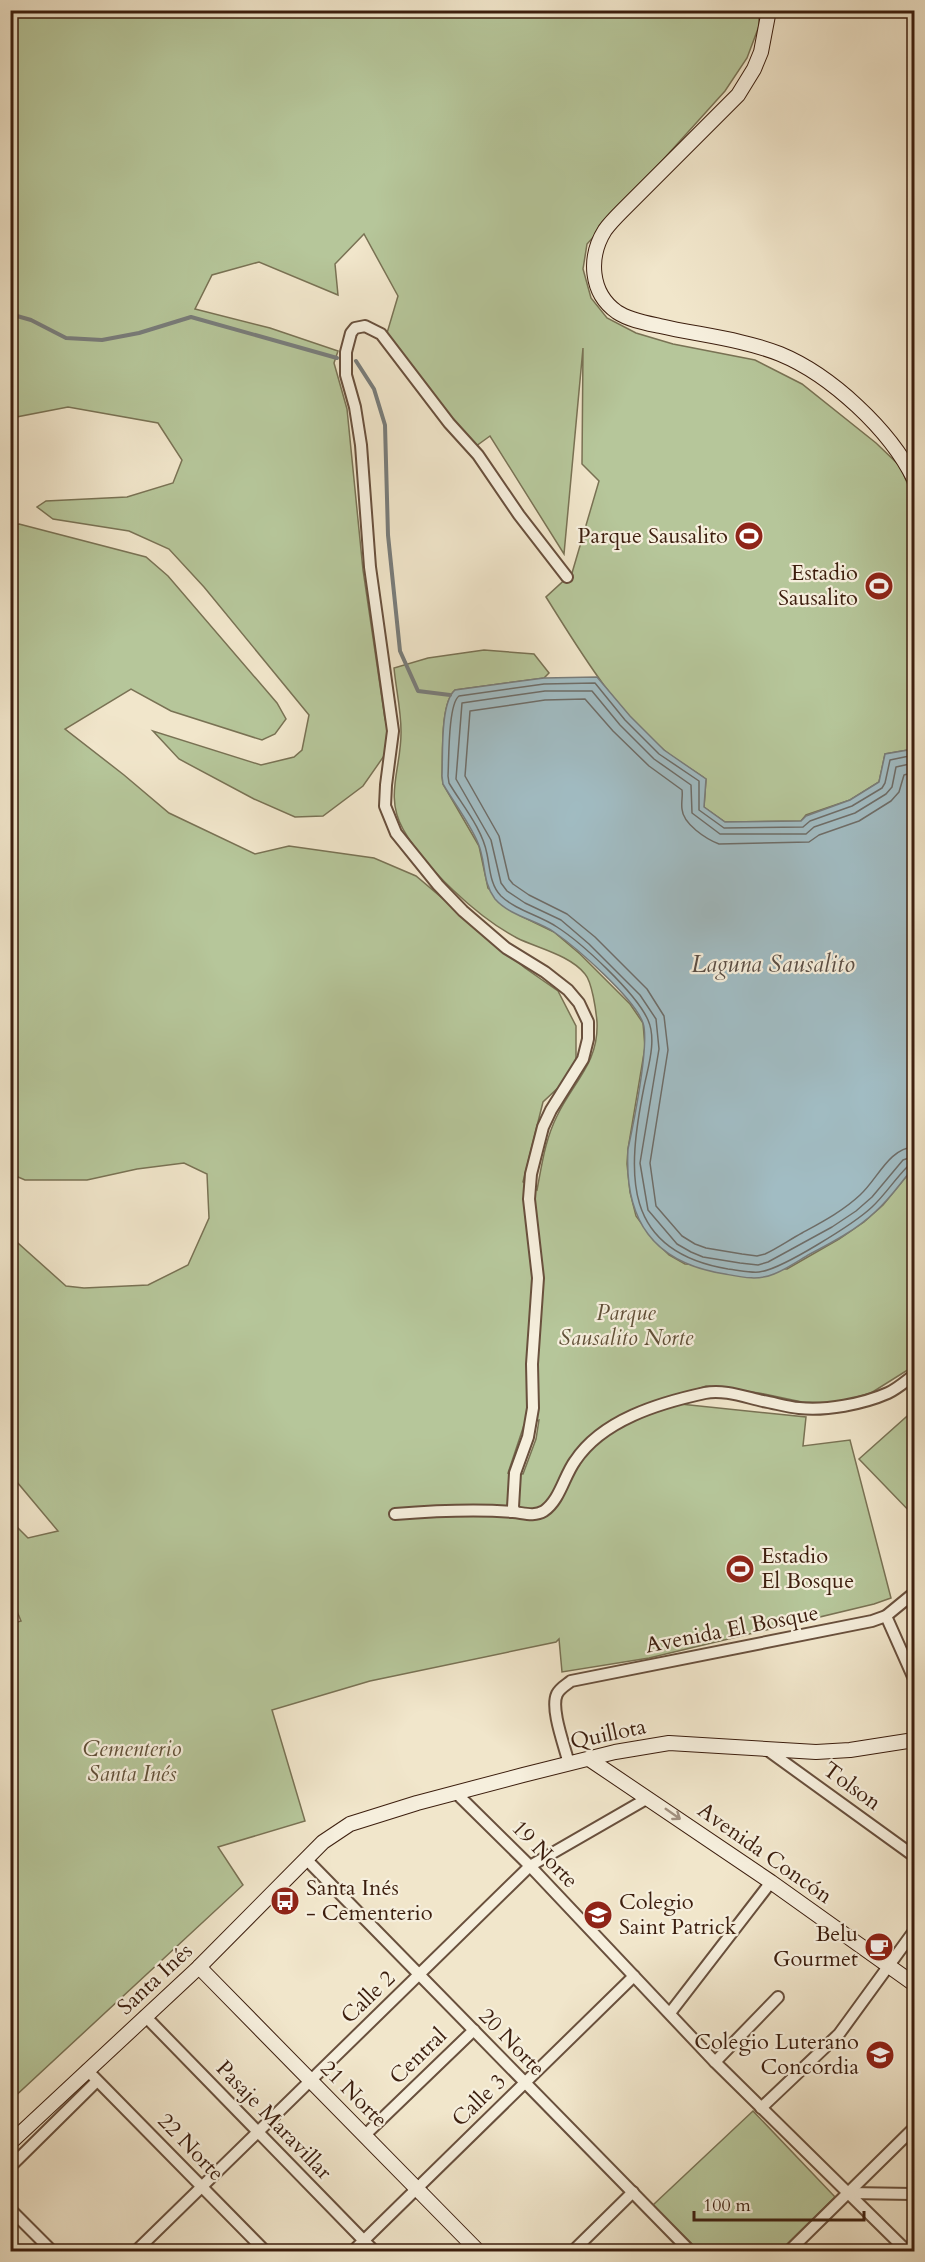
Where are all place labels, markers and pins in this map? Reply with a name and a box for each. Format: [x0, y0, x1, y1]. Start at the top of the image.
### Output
sports icon: Parque Sausalito [733, 520, 765, 552]
place label: Parque Sausalito [578, 521, 728, 551]
place label: Estadio Sausalito [778, 558, 858, 613]
sports icon: Estadio Sausalito [863, 570, 895, 602]
place label: Estadio El Bosque [761, 1541, 854, 1596]
sports icon: Estadio El Bosque [724, 1553, 756, 1585]
place label: Santa Inés - Cementerio [306, 1873, 433, 1928]
bus stop icon: Santa Inés - Cementerio [269, 1885, 301, 1917]
place label: Colegio Saint Patrick [619, 1887, 737, 1942]
school or university icon: Colegio Saint Patrick [582, 1899, 614, 1931]
place label: Belu Gourmet [773, 1919, 858, 1974]
cafe icon: Belu Gourmet [863, 1931, 895, 1963]
place label: Colegio Luterano Concordia [694, 2027, 859, 2082]
school or university icon: Colegio Luterano Concordia [864, 2039, 896, 2071]

